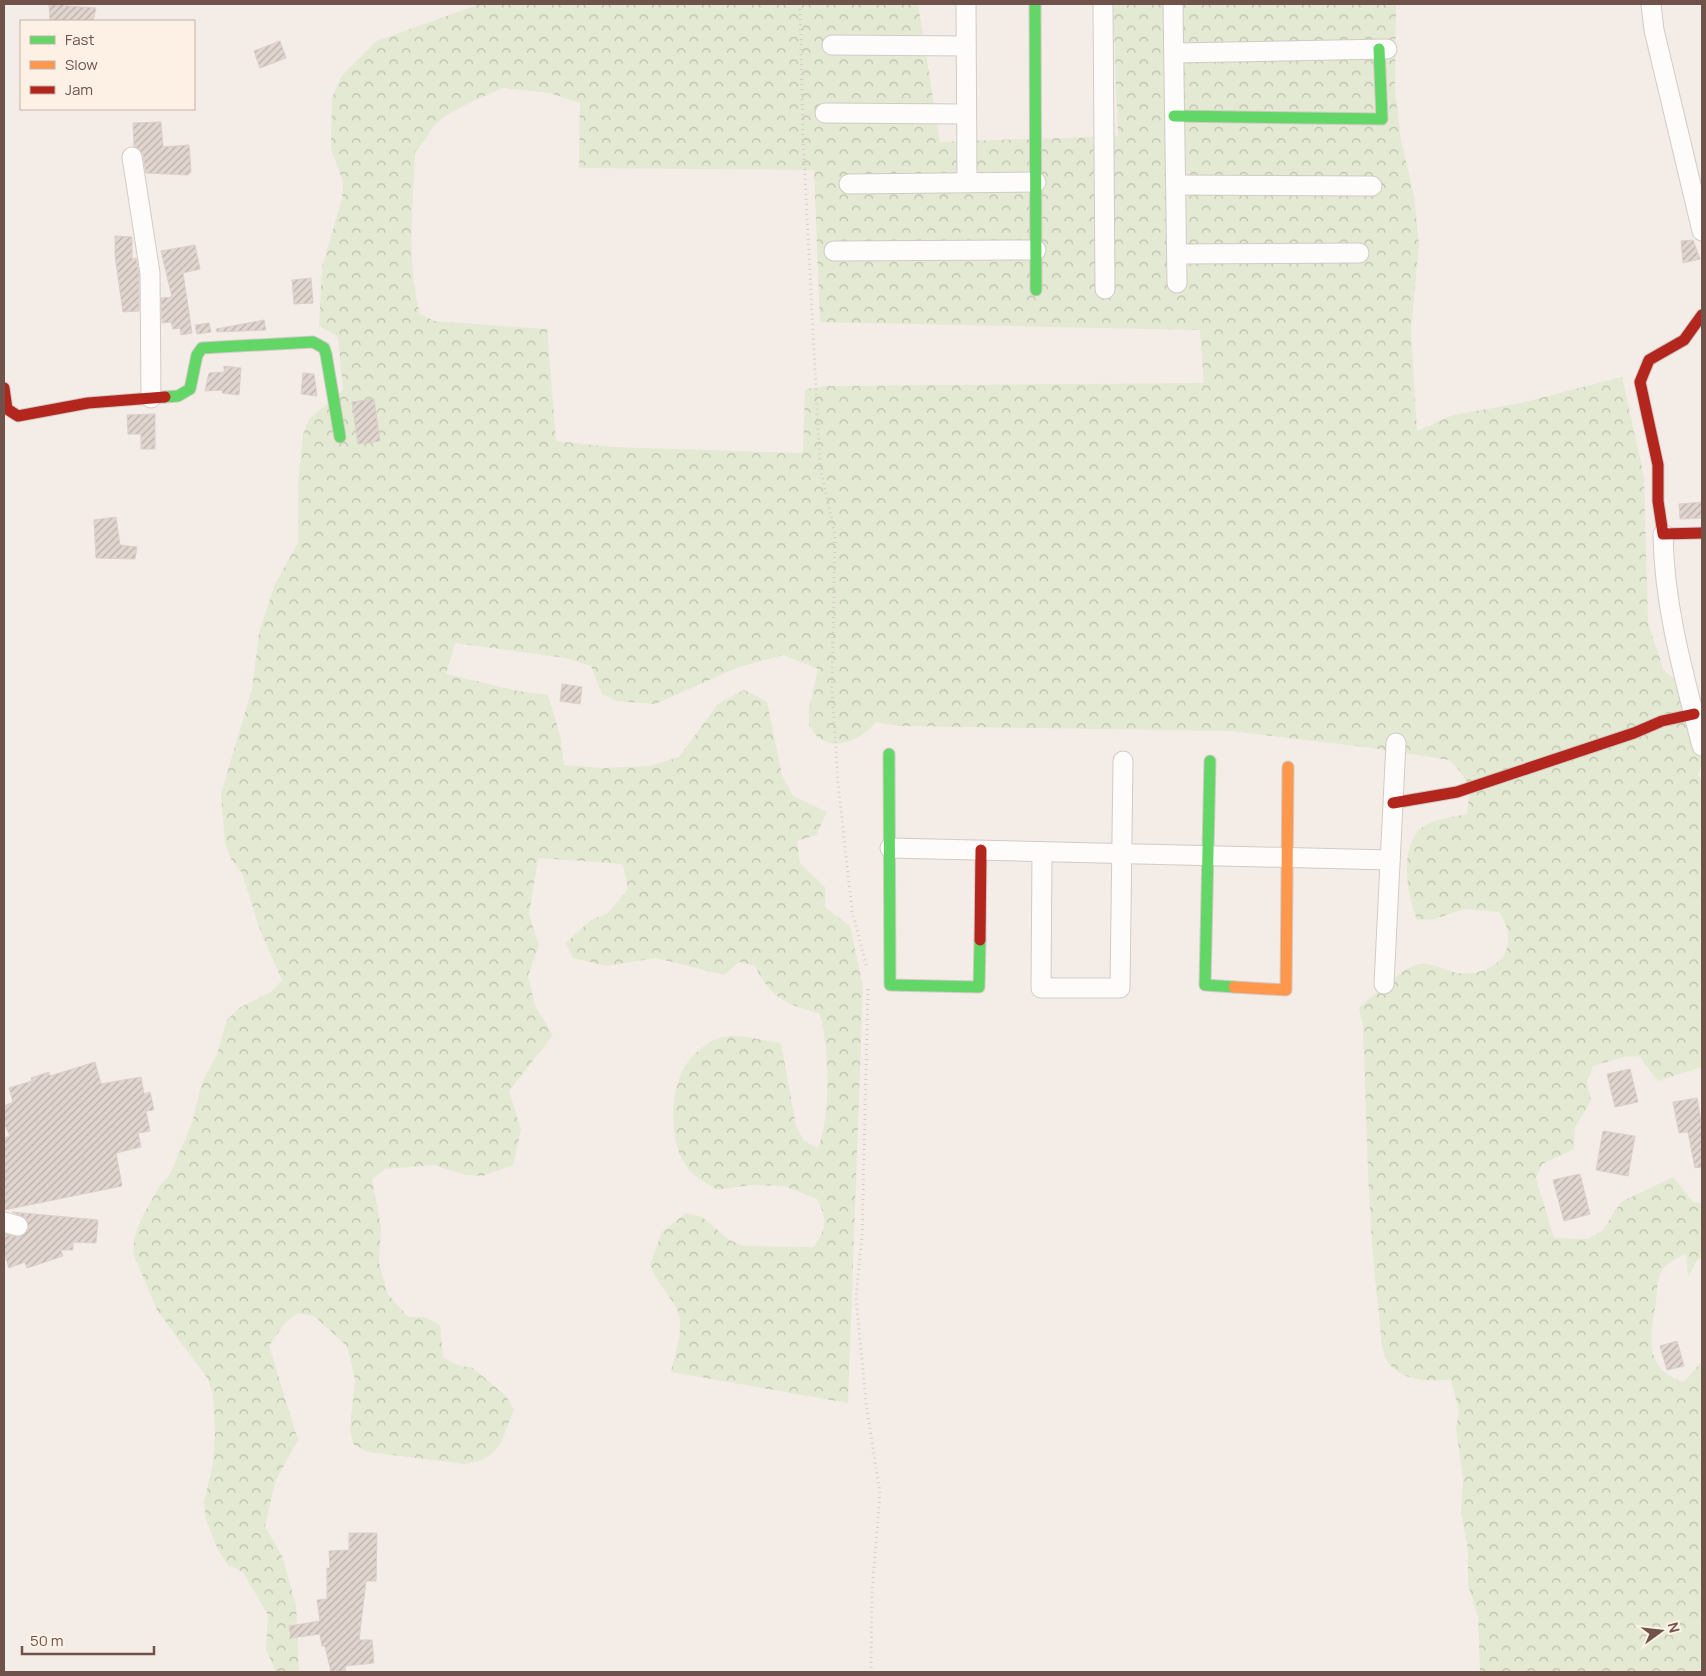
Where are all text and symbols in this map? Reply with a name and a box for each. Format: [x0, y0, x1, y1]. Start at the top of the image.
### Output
legend [20, 20, 195, 110]
text: Fast [65, 29, 94, 50]
text: Slow [65, 54, 98, 75]
text: Jam [65, 79, 93, 100]
north arrow [1636, 1606, 1686, 1656]
text: N [1664, 1620, 1685, 1635]
scale bar [22, 1624, 155, 1656]
text: 50 m [30, 1630, 64, 1651]

